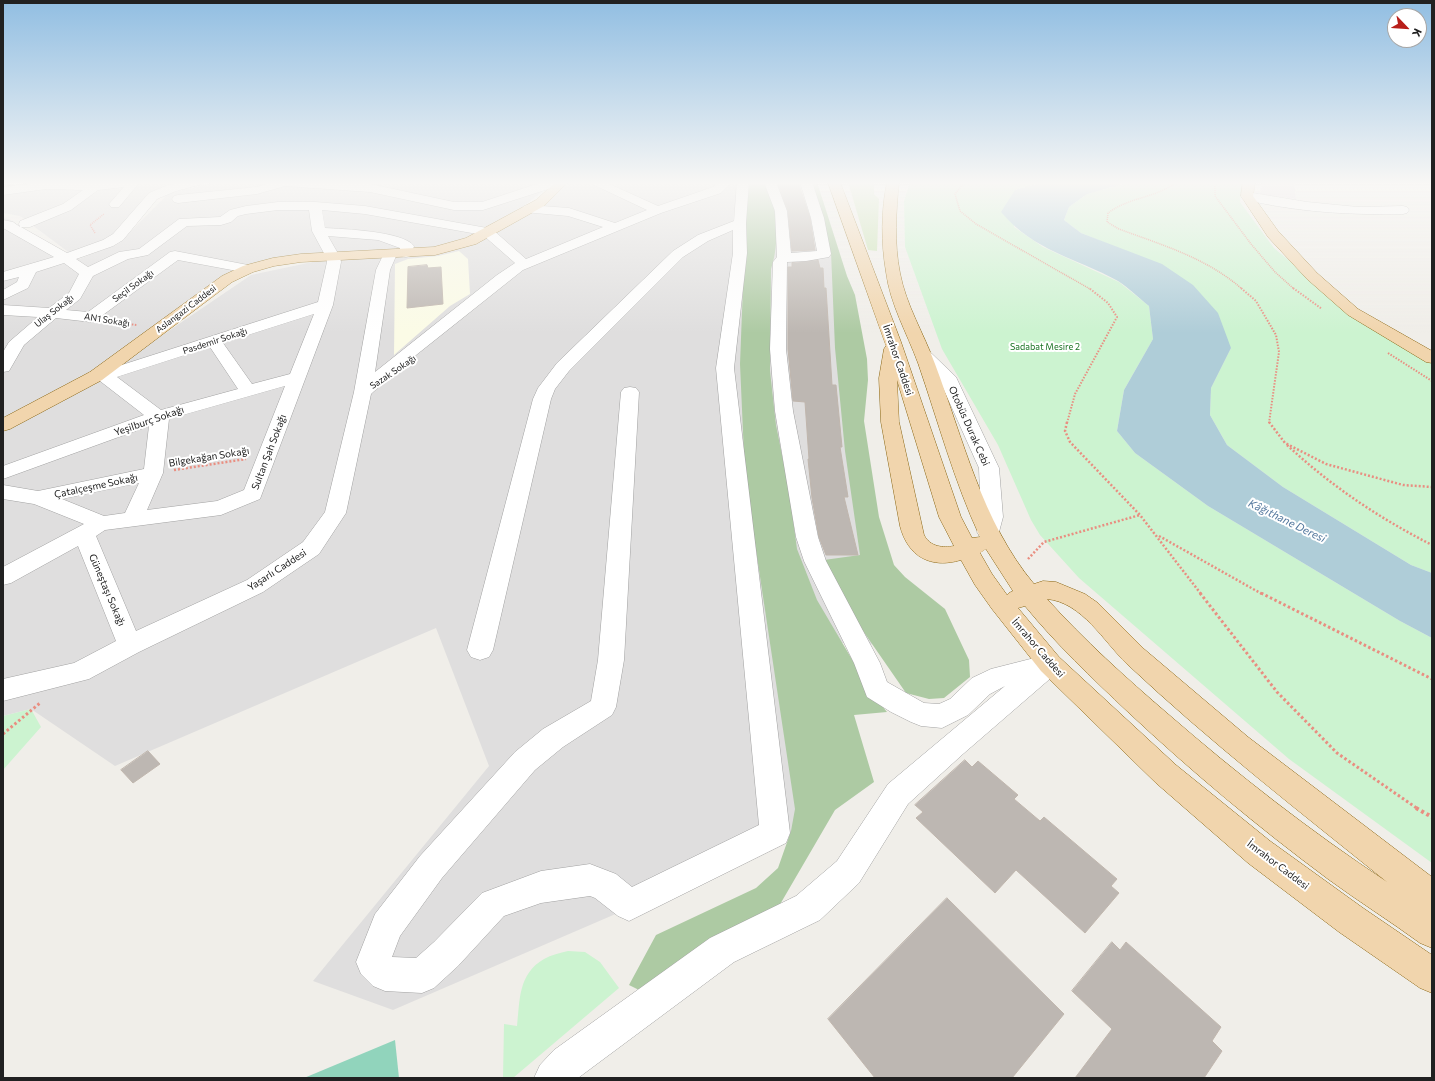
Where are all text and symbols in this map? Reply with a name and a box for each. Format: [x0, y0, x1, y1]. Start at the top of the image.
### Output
north arrow [1387, 8, 1427, 48]
text: K [1410, 27, 1425, 39]
street label: Seçil Sokağı [110, 267, 156, 305]
street label: Aslangazi Caddesi [154, 283, 218, 335]
street label: Ulaş Sokağı [32, 292, 76, 330]
street label: AN1 Sokağı [83, 311, 131, 329]
street label: İmrahor Caddesi [880, 323, 916, 397]
street label: Pasdemir Sokağı [181, 325, 249, 357]
park label: Sadabat Mesire 2 [1010, 342, 1080, 352]
street label: Sazak Sokağı [368, 353, 418, 391]
street label: Otobüs Durak Cebi [946, 384, 992, 468]
street label: Yeşilburç Sokağı [112, 403, 186, 439]
street label: Sultan Şah Sokağı [249, 412, 289, 492]
street label: Bilgekağan Sokağı [168, 445, 250, 469]
street label: Çatalçeşme Sokağı [53, 471, 139, 501]
water label: Kâğıthane Deresi [1246, 497, 1328, 545]
street label: Yaşarlı Caddesi [245, 547, 309, 593]
street label: Güneştaşı Sokağı [86, 552, 128, 628]
street label: İmrahor Caddesi [1009, 616, 1067, 680]
street label: İmrahor Caddesi [1245, 838, 1311, 892]

